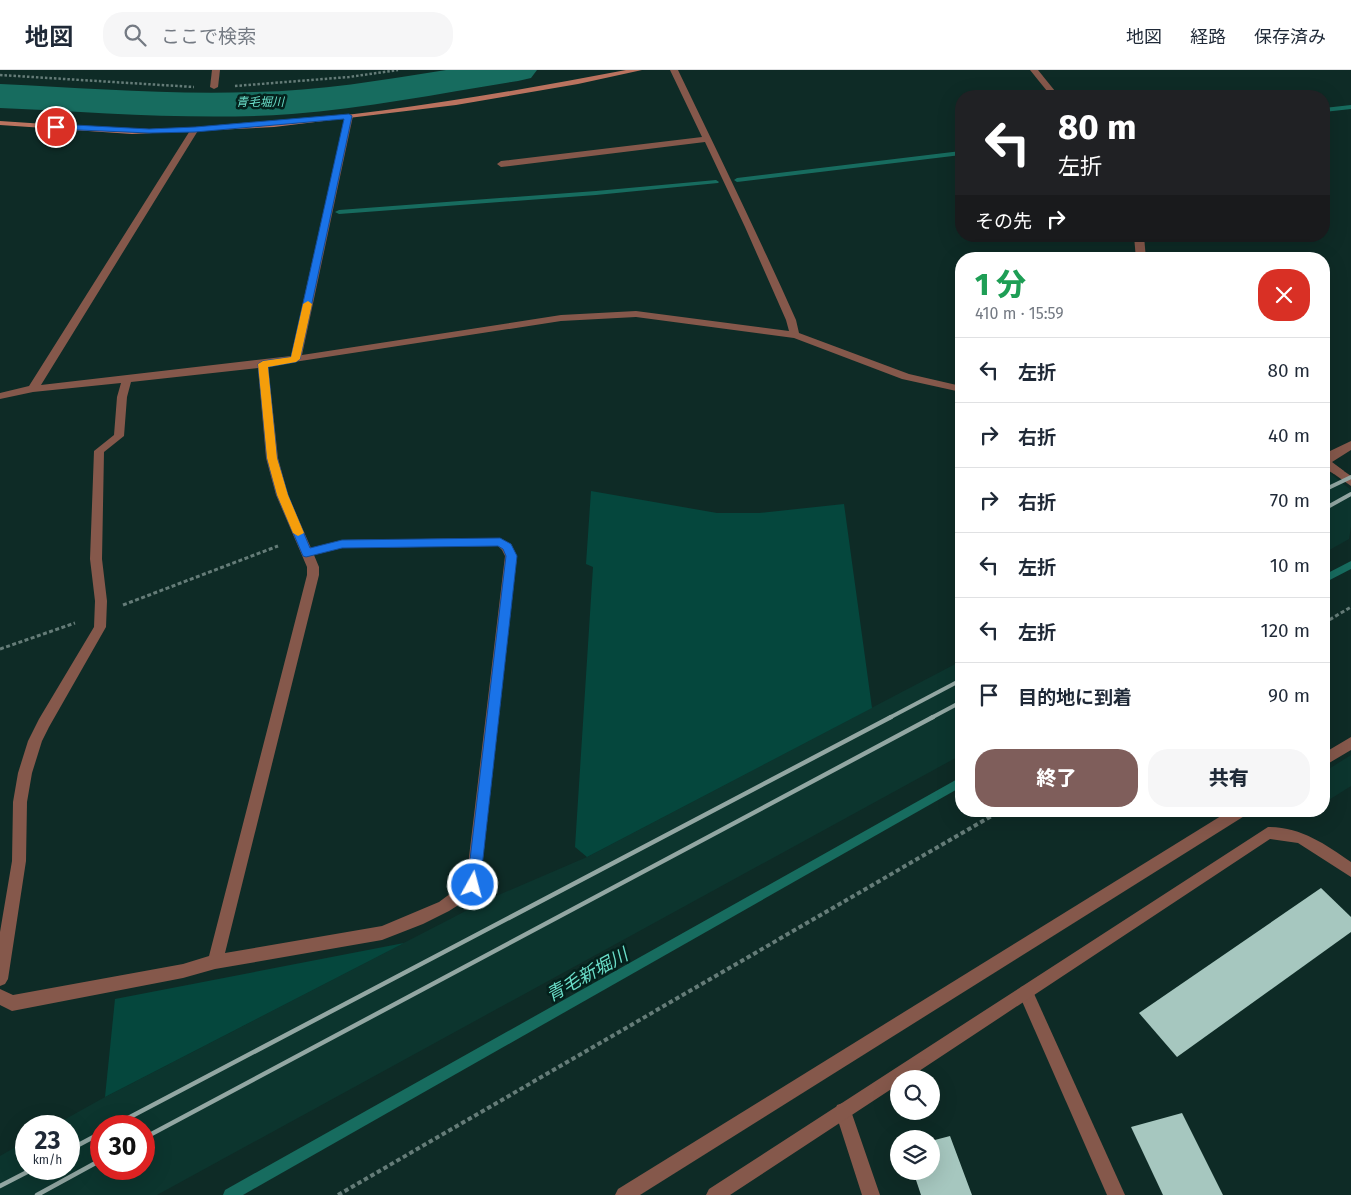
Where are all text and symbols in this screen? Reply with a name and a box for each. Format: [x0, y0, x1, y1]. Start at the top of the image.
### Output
search box [103, 12, 453, 57]
icon: search [121, 21, 149, 49]
text: 地図 [25, 23, 73, 51]
text: ここで検索 [161, 25, 256, 48]
text: 地図 [1126, 26, 1162, 48]
text: 経路 [1190, 26, 1226, 48]
text: 保存済み [1254, 26, 1326, 48]
water label: 青毛堀川 [236, 95, 286, 109]
pin [35, 106, 77, 148]
text: 80 m [1058, 106, 1137, 148]
icon: left [975, 110, 1040, 175]
icon: arrive [42, 113, 70, 141]
text: 左折 [1058, 153, 1102, 180]
icon: right [1042, 205, 1070, 233]
text: その先 [975, 210, 1032, 233]
text: 1 分 [975, 267, 1026, 303]
button: close [1258, 269, 1310, 321]
text: 410 m · 15:59 [975, 304, 1064, 323]
icon: left [975, 356, 1003, 384]
text: 80 m [1268, 359, 1310, 382]
text: 左折 [1018, 361, 1056, 384]
icon: right [975, 421, 1003, 449]
text: 40 m [1268, 424, 1310, 447]
text: 右折 [1018, 426, 1056, 449]
icon: right [975, 486, 1003, 514]
text: 70 m [1270, 489, 1310, 512]
text: 右折 [1018, 491, 1056, 514]
icon: left [975, 551, 1003, 579]
text: 10 m [1270, 554, 1310, 577]
text: 左折 [1018, 556, 1056, 579]
icon: left [975, 616, 1003, 644]
text: 120 m [1260, 619, 1310, 642]
text: 左折 [1018, 621, 1056, 644]
icon: arrive [975, 681, 1003, 709]
text: 90 m [1268, 684, 1310, 707]
text: 目的地に到着 [1018, 686, 1132, 709]
button: 終了 [975, 749, 1138, 807]
button: 共有 [1148, 749, 1310, 807]
position arrow [446, 858, 498, 910]
water label: 青毛新堀川 [542, 943, 633, 1006]
map controls [890, 1070, 940, 1180]
button: search [890, 1070, 940, 1120]
speed limit sign: 30 [90, 1115, 155, 1180]
text: 23 [35, 1126, 60, 1156]
button: layers [890, 1130, 940, 1180]
text: km/h [33, 1153, 62, 1167]

